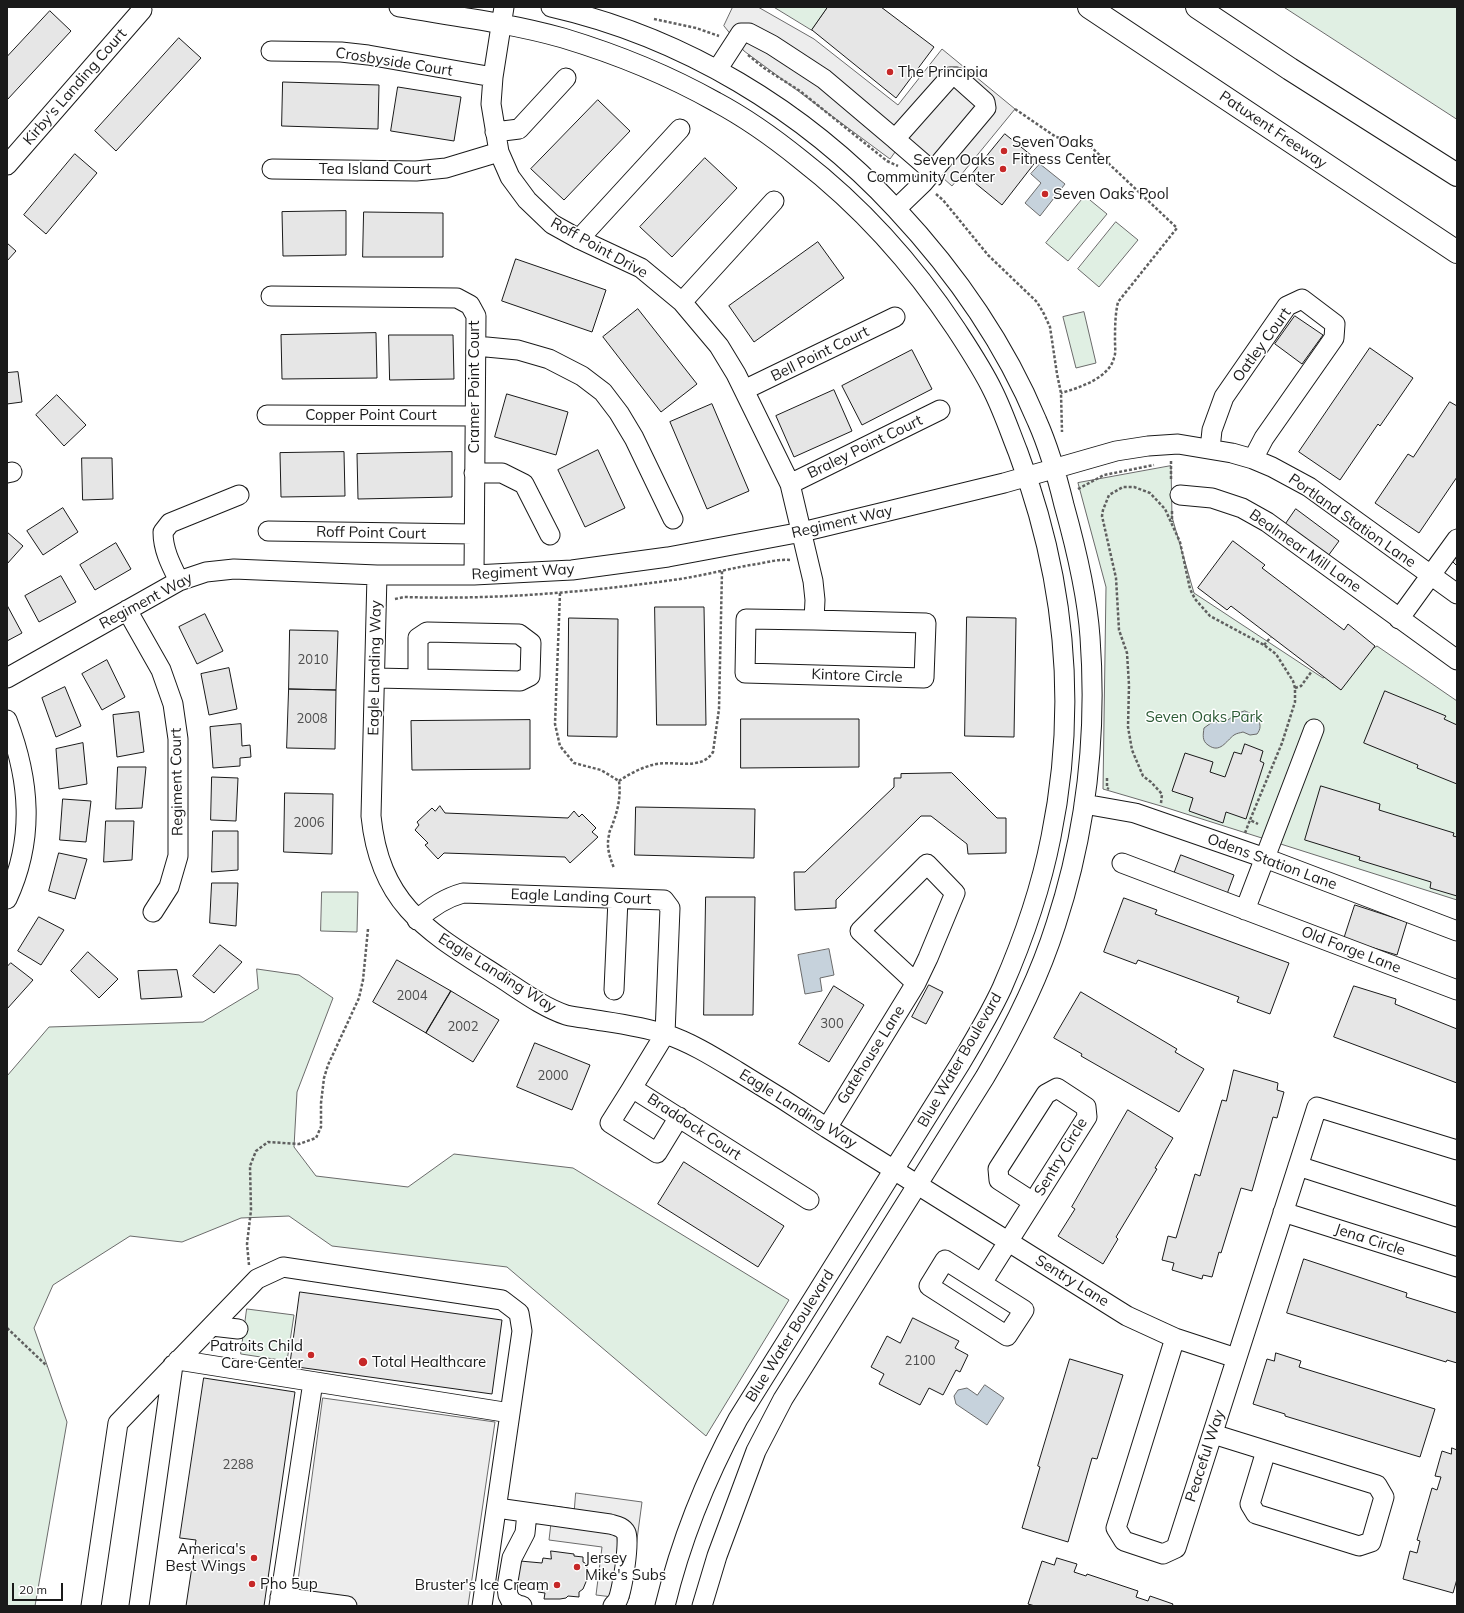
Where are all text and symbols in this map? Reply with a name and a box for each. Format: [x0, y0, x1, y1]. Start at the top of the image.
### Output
street label: Kirby's Landing Court [20, 25, 130, 149]
street label: Crosbyside Court [334, 44, 454, 80]
place label: The Principia [898, 63, 988, 81]
marker: The Principia [885, 67, 895, 77]
street label: Patuxent Freeway [1216, 87, 1330, 173]
place label: Seven Oaks Fitness Center [1012, 133, 1110, 168]
marker: Seven Oaks Fitness Center [999, 146, 1009, 156]
place label: Seven Oaks Community Center [867, 151, 995, 186]
street label: Tea Island Court [319, 160, 431, 178]
marker: Seven Oaks Community Center [998, 164, 1008, 174]
place label: Seven Oaks Pool [1053, 185, 1169, 203]
marker: Seven Oaks Pool [1040, 189, 1050, 199]
street label: Roff Point Drive [547, 214, 651, 282]
street label: Oatley Court [1229, 304, 1295, 386]
street label: Cramer Point Court [465, 321, 483, 453]
street label: Bell Point Court [768, 322, 872, 386]
street label: Copper Point Court [305, 406, 437, 424]
street label: Braley Point Court [805, 411, 925, 483]
street label: Portland Station Lane [1285, 470, 1419, 572]
street label: Regiment Way [790, 502, 894, 542]
street label: Bealmear Mill Lane [1246, 506, 1364, 596]
street label: Roff Point Court [316, 523, 426, 543]
street label: Regiment Way [471, 560, 575, 584]
street label: Regiment Way [96, 569, 196, 633]
street label: Eagle Landing Way [365, 600, 385, 736]
house number: 2010 [297, 652, 329, 668]
street label: Kintore Circle [811, 665, 903, 687]
park label: Seven Oaks Park [1145, 708, 1263, 726]
house number: 2008 [296, 711, 328, 727]
street label: Regiment Court [167, 728, 187, 836]
house number: 2006 [293, 815, 325, 831]
street label: Odens Station Lane [1205, 830, 1339, 894]
street label: Eagle Landing Court [510, 886, 652, 908]
street label: Old Forge Lane [1299, 923, 1403, 977]
street label: Eagle Landing Way [435, 929, 559, 1017]
house number: 2004 [396, 988, 428, 1004]
street label: Blue Water Boulevard [914, 990, 1006, 1130]
street label: Gatehouse Lane [833, 1002, 909, 1108]
house number: 300 [820, 1016, 844, 1032]
house number: 2002 [447, 1019, 479, 1035]
street label: Eagle Landing Way [736, 1065, 860, 1153]
house number: 2000 [537, 1068, 569, 1084]
street label: Braddock Court [644, 1090, 744, 1164]
street label: Sentry Circle [1031, 1115, 1091, 1199]
street label: Jena Circle [1332, 1220, 1408, 1260]
street label: Sentry Lane [1032, 1251, 1112, 1311]
street label: Blue Water Boulevard [742, 1267, 838, 1405]
place label: Patroits Child Care Center [210, 1337, 303, 1372]
marker: Patroits Child Care Center [306, 1350, 316, 1360]
place label: Total Healthcare [372, 1353, 486, 1371]
house number: 2100 [904, 1353, 936, 1369]
marker: Total Healthcare [357, 1356, 369, 1368]
street label: Peaceful Way [1182, 1408, 1228, 1504]
house number: 2288 [222, 1457, 254, 1473]
place label: America's Best Wings [166, 1540, 246, 1575]
place label: Jersey Mike's Subs [585, 1549, 666, 1584]
marker: America's Best Wings [249, 1553, 259, 1563]
marker: Jersey Mike's Subs [572, 1562, 582, 1572]
scale bar [14, 1575, 65, 1601]
place label: Pho 5up [260, 1575, 318, 1593]
place label: Bruster's Ice Cream [415, 1576, 549, 1594]
marker: Pho 5up [247, 1579, 257, 1589]
marker: Bruster's Ice Cream [552, 1580, 562, 1590]
text: 20 m [19, 1582, 47, 1597]

